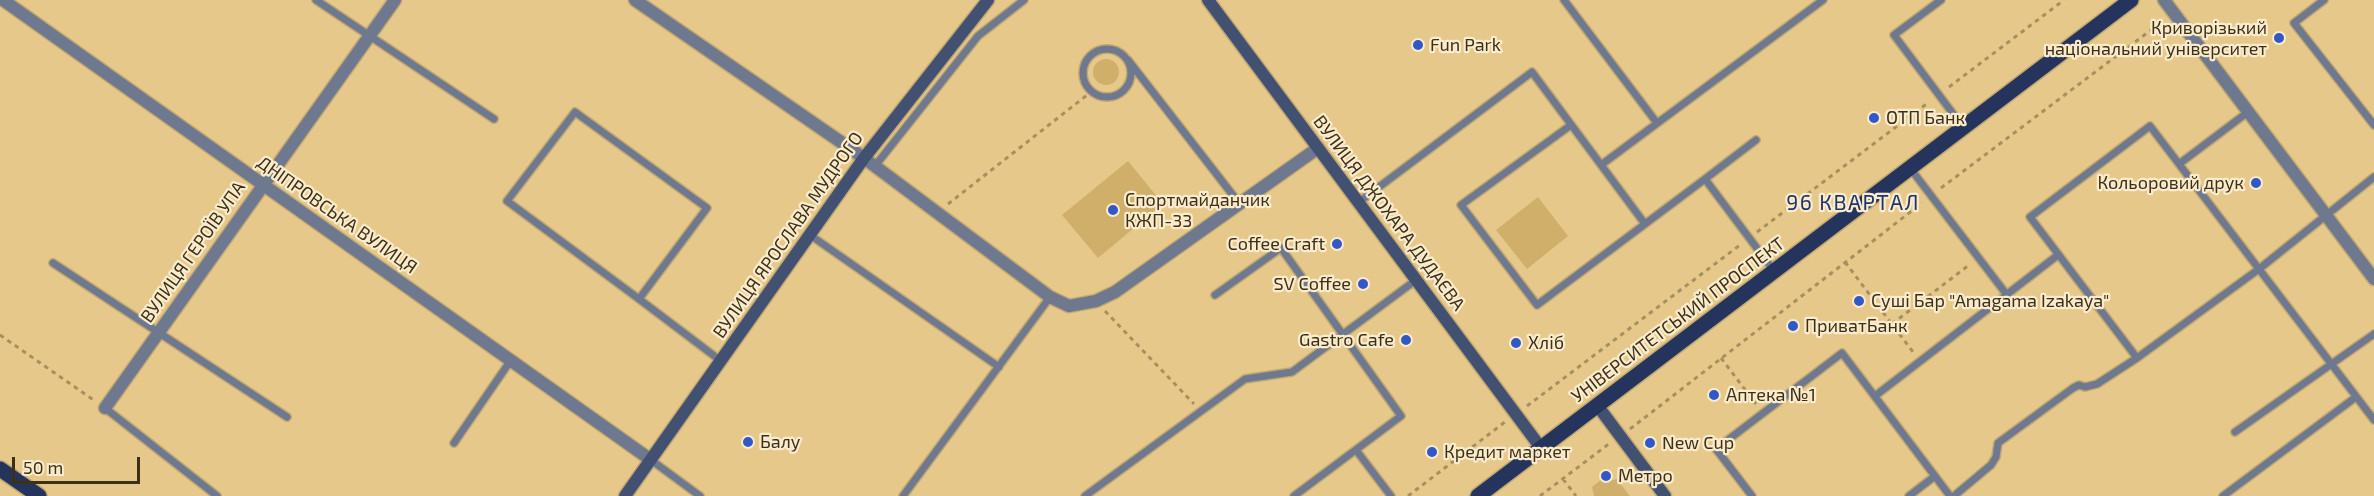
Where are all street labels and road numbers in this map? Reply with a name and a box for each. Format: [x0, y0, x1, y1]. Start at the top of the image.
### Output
street label: ВУЛИЦЯ ДЖОХАРА ДУДАЄВА [1309, 111, 1469, 315]
street label: ВУЛИЦЯ ЯРОСЛАВА МУДРОГО [708, 128, 868, 342]
street label: ДНІПРОВСЬКА ВУЛИЦЯ [253, 152, 421, 278]
street label: ВУЛИЦЯ ГЕРОЇВ УПА [136, 177, 250, 327]
street label: УНІВЕРСИТЕТСЬКИЙ ПРОСПЕКТ [1567, 233, 1789, 407]

